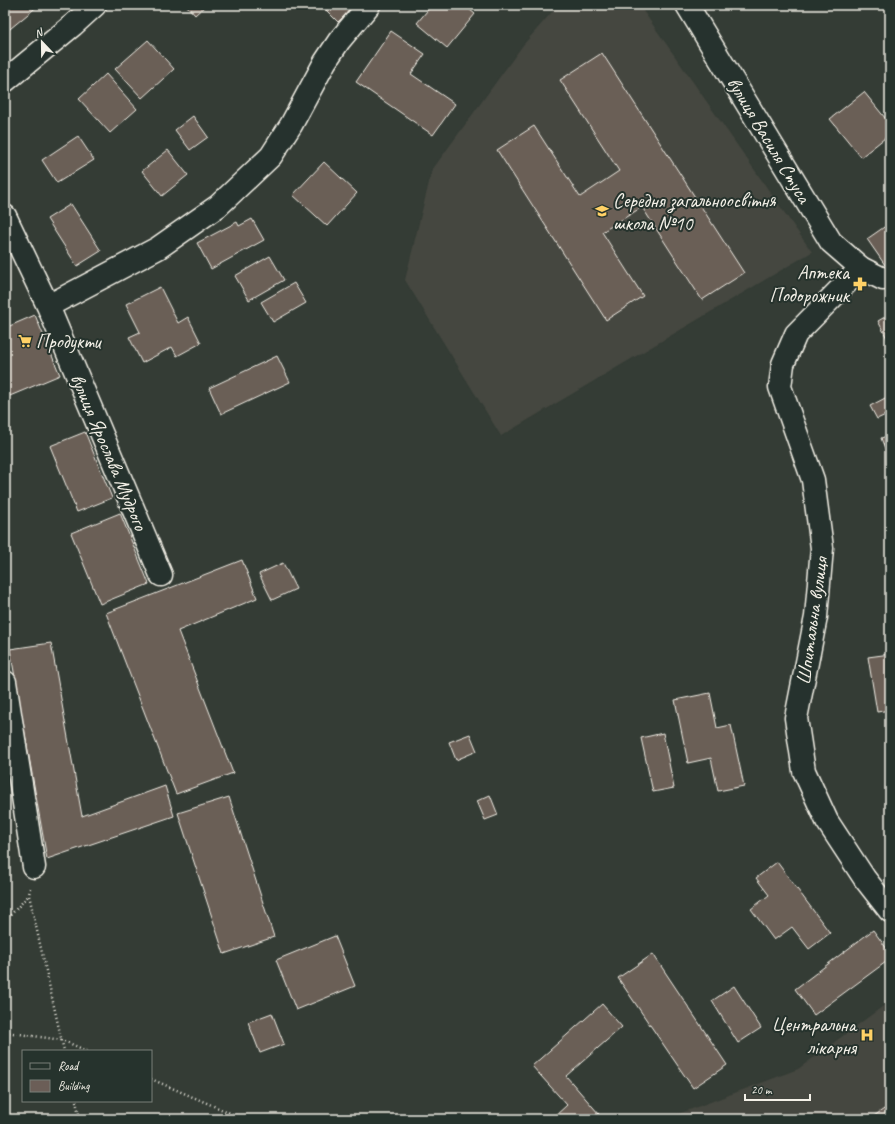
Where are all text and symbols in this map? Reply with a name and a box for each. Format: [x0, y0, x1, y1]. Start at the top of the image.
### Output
north arrow [22, 22, 62, 62]
text: N [32, 24, 46, 40]
street label: вулиця Василя Стуса [721, 72, 818, 209]
place label: Середня загальноосвітня школа №10 [613, 188, 776, 236]
school or university icon: Середня загальноосвітня школа №10 [594, 203, 610, 219]
place label: Аптека Подорожник [770, 260, 851, 308]
pharmacy icon: Аптека Подорожник [852, 276, 868, 292]
place label: Продукти [36, 329, 102, 354]
supermarket icon: Продукти [17, 333, 33, 349]
street label: вулиця Ярослава Мудрого [65, 370, 154, 535]
street label: Шпитальна вулиця [791, 553, 834, 686]
place label: Центральна лікарня [772, 1012, 858, 1060]
hospital icon: Центральна лікарня [859, 1027, 875, 1043]
legend [22, 1050, 152, 1102]
text: Road [58, 1058, 80, 1074]
scale bar [745, 1076, 810, 1102]
text: Building [58, 1078, 90, 1094]
text: 20 m [751, 1082, 773, 1098]

